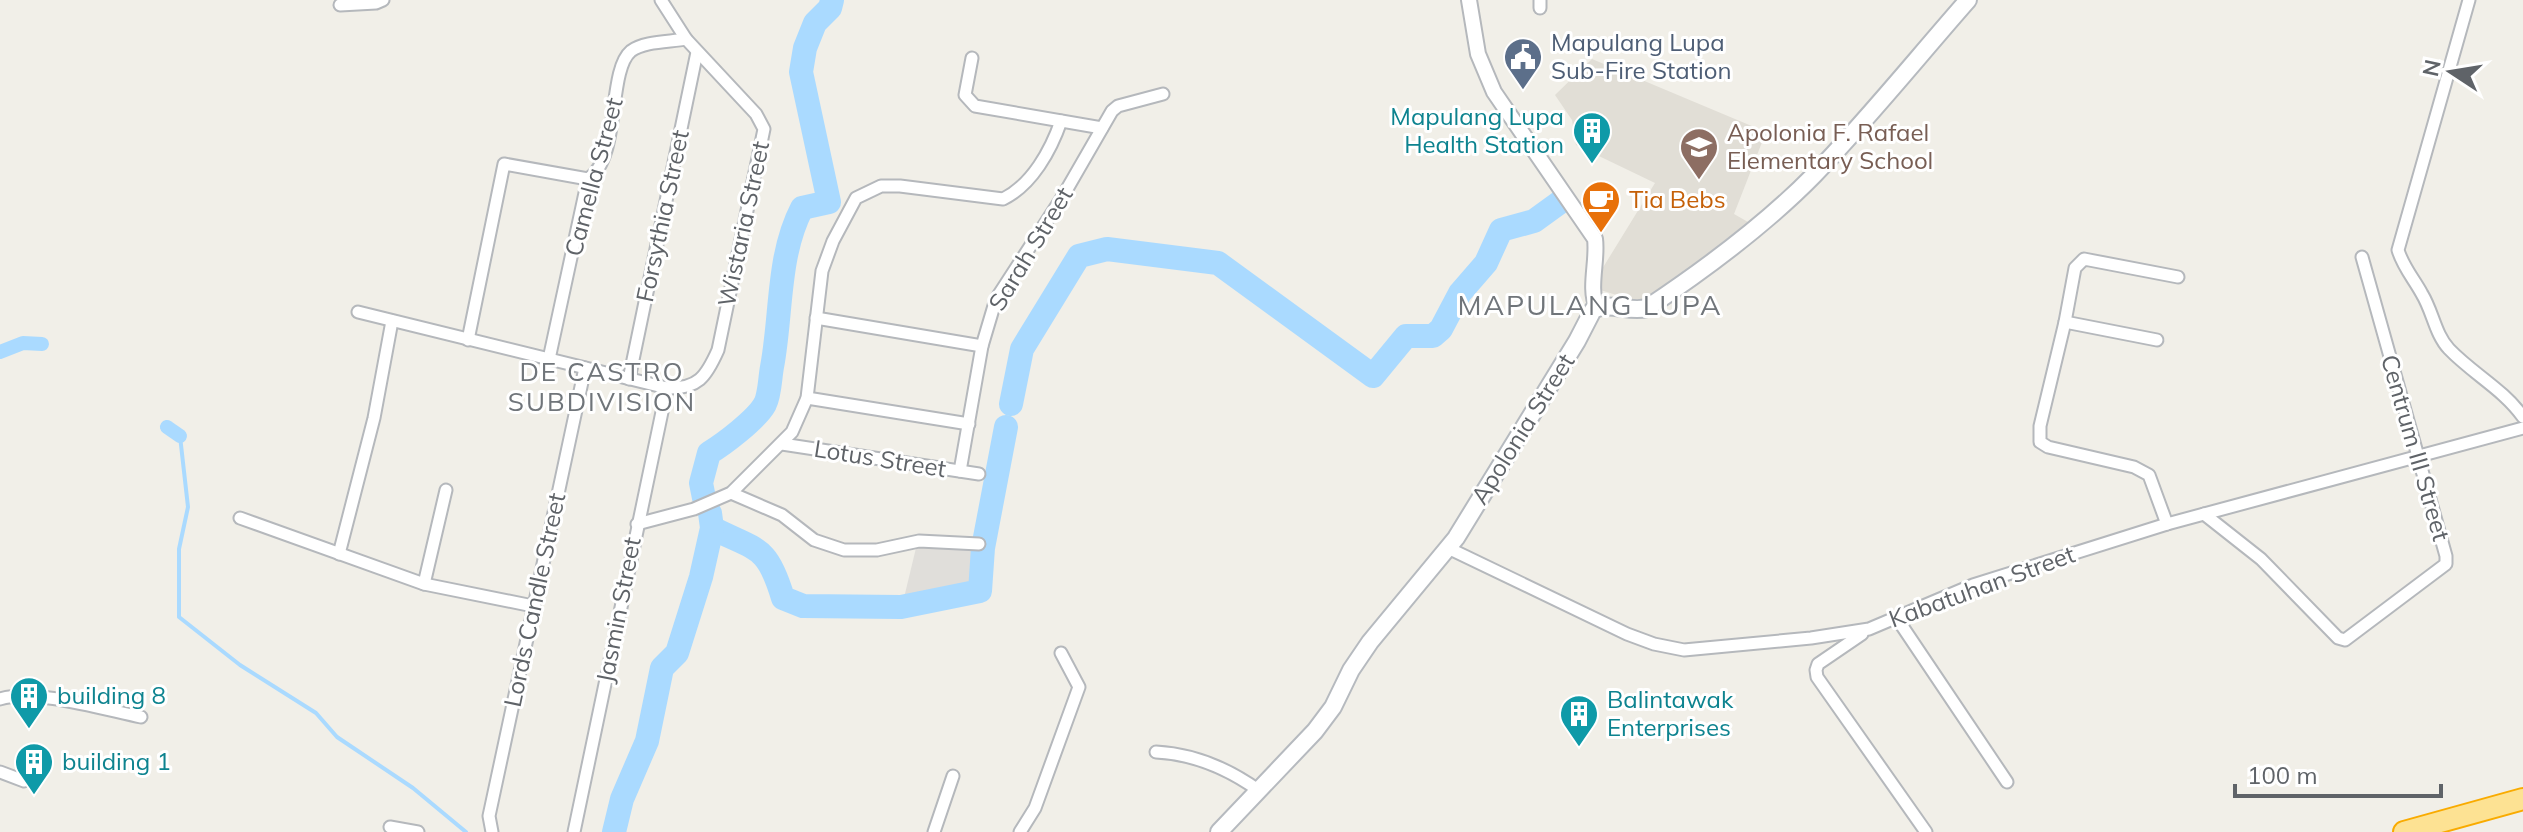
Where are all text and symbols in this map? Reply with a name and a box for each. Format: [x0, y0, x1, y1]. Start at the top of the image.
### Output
place label: Mapulang Lupa Sub-Fire Station [1551, 27, 1732, 85]
north arrow [2411, 32, 2491, 112]
public building icon: Mapulang Lupa Sub-Fire Station [1502, 36, 1544, 91]
text: N [2416, 57, 2447, 79]
street label: Camella Street [557, 94, 629, 259]
place label: Mapulang Lupa Health Station [1390, 101, 1564, 159]
building icon: Mapulang Lupa Health Station [1571, 110, 1613, 165]
place label: Apolonia F. Rafael Elementary School [1727, 117, 1933, 175]
school or university icon: Apolonia F. Rafael Elementary School [1678, 126, 1720, 181]
street label: Forsythia Street [629, 127, 695, 305]
street label: Wistaria Street [711, 138, 775, 309]
cafe icon: Tia Bebs [1580, 179, 1622, 234]
street label: Sarah Street [981, 181, 1079, 316]
place label: Tia Bebs [1629, 184, 1726, 214]
district label: MAPULANG LUPA [1457, 287, 1723, 322]
street label: Apolonia Street [1464, 348, 1580, 509]
street label: Centrum III Street [2375, 351, 2457, 544]
district label: DE CASTRO SUBDIVISION [508, 355, 696, 418]
street label: Lotus Street [812, 433, 948, 483]
street label: Lords Candle Street [497, 490, 571, 710]
street label: Jasmin Street [589, 534, 647, 685]
street label: Kabatuhan Street [1885, 538, 2079, 634]
building icon: building 8 [8, 675, 50, 730]
place label: building 8 [57, 680, 166, 710]
place label: Balintawak Enterprises [1607, 684, 1734, 742]
building icon: Balintawak Enterprises [1558, 693, 1600, 748]
building icon: building 1 [13, 741, 55, 796]
place label: building 1 [62, 746, 171, 776]
scale bar [2235, 748, 2441, 798]
text: 100 m [2247, 760, 2318, 790]

